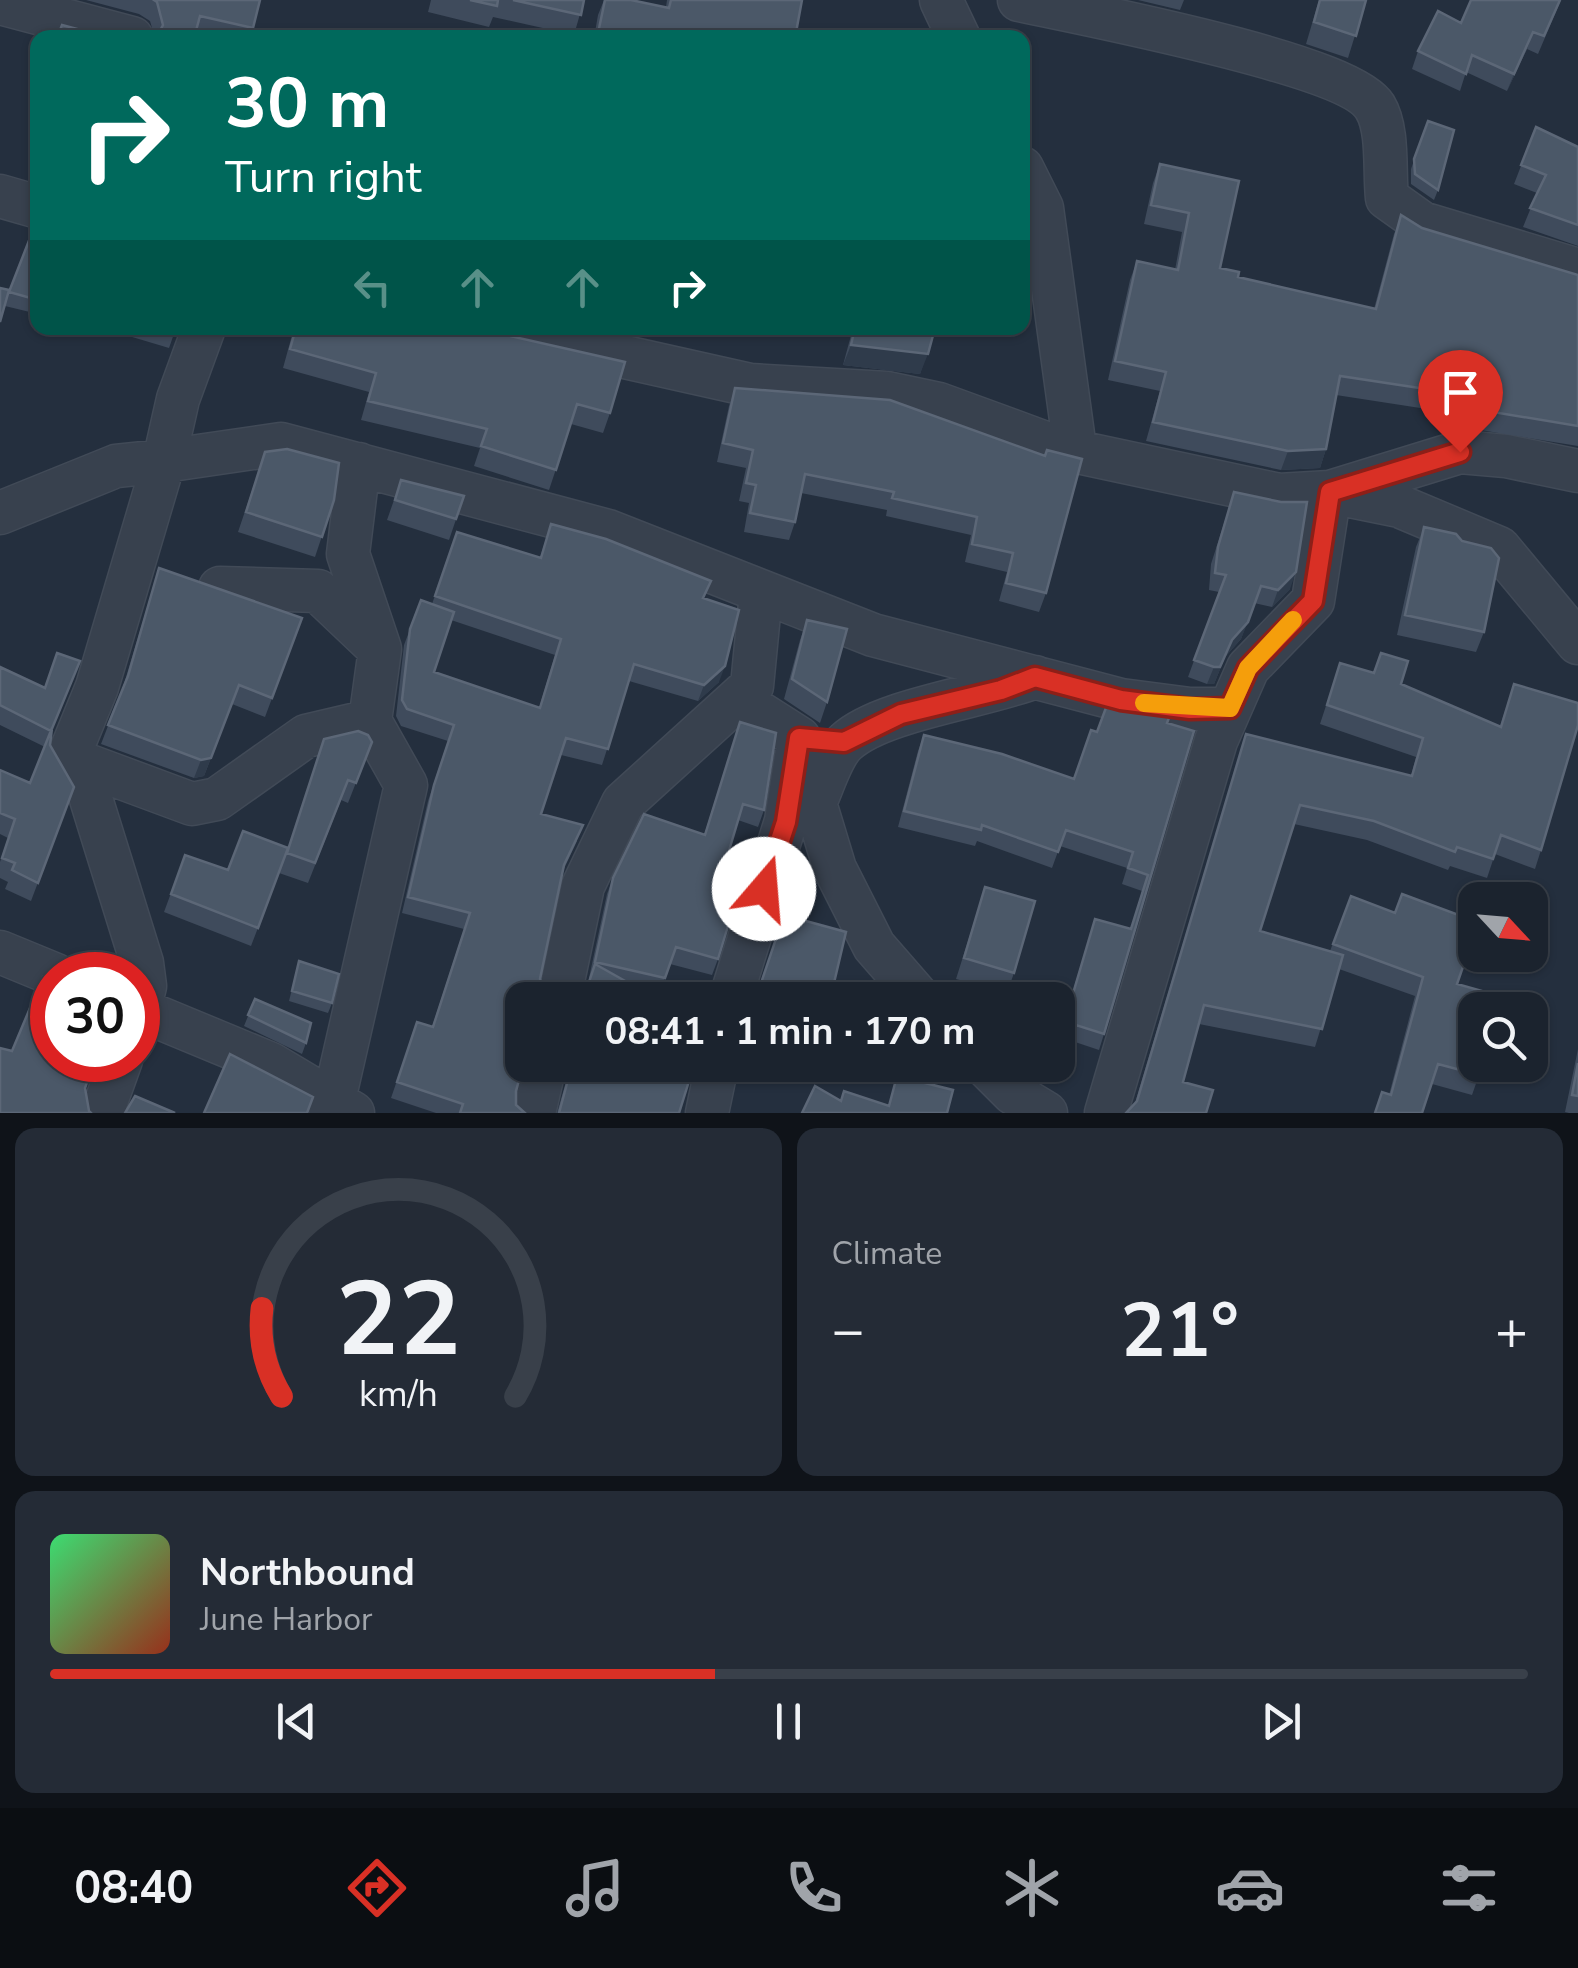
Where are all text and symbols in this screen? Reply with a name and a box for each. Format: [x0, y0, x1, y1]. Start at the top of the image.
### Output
text: 30 m [225, 56, 389, 152]
icon: right [60, 70, 190, 200]
text: Turn right [225, 147, 422, 208]
icon: left [345, 260, 400, 315]
icon: ahead [450, 260, 505, 315]
icon: ahead [555, 260, 610, 315]
icon: right [660, 260, 715, 315]
pin [1418, 350, 1503, 453]
icon: arrive [1433, 365, 1488, 420]
position arrow [712, 837, 816, 941]
north arrow [1458, 882, 1548, 972]
map controls [1458, 882, 1548, 1082]
speed limit sign: 30 [30, 952, 160, 1082]
button: search [1458, 992, 1548, 1082]
text: 08:41 · 1 min · 170 m [605, 1006, 975, 1057]
text: Climate [832, 1232, 942, 1275]
text: 22 [336, 1249, 461, 1391]
text: 21° [1121, 1280, 1239, 1382]
text: − [832, 1293, 865, 1368]
text: + [1495, 1293, 1528, 1368]
text: km/h [359, 1370, 438, 1419]
text: Northbound [200, 1547, 415, 1598]
text: June Harbor [200, 1598, 372, 1641]
icon: previous [269, 1694, 324, 1749]
icon: pause [761, 1694, 816, 1749]
icon: next [1254, 1694, 1309, 1749]
icon: directions [342, 1853, 412, 1923]
icon: music [560, 1853, 630, 1923]
icon: phone [779, 1853, 849, 1923]
icon: climate [997, 1853, 1067, 1923]
icon: car [1215, 1853, 1285, 1923]
icon: filters [1434, 1853, 1504, 1923]
text: 08:40 [74, 1858, 193, 1919]

